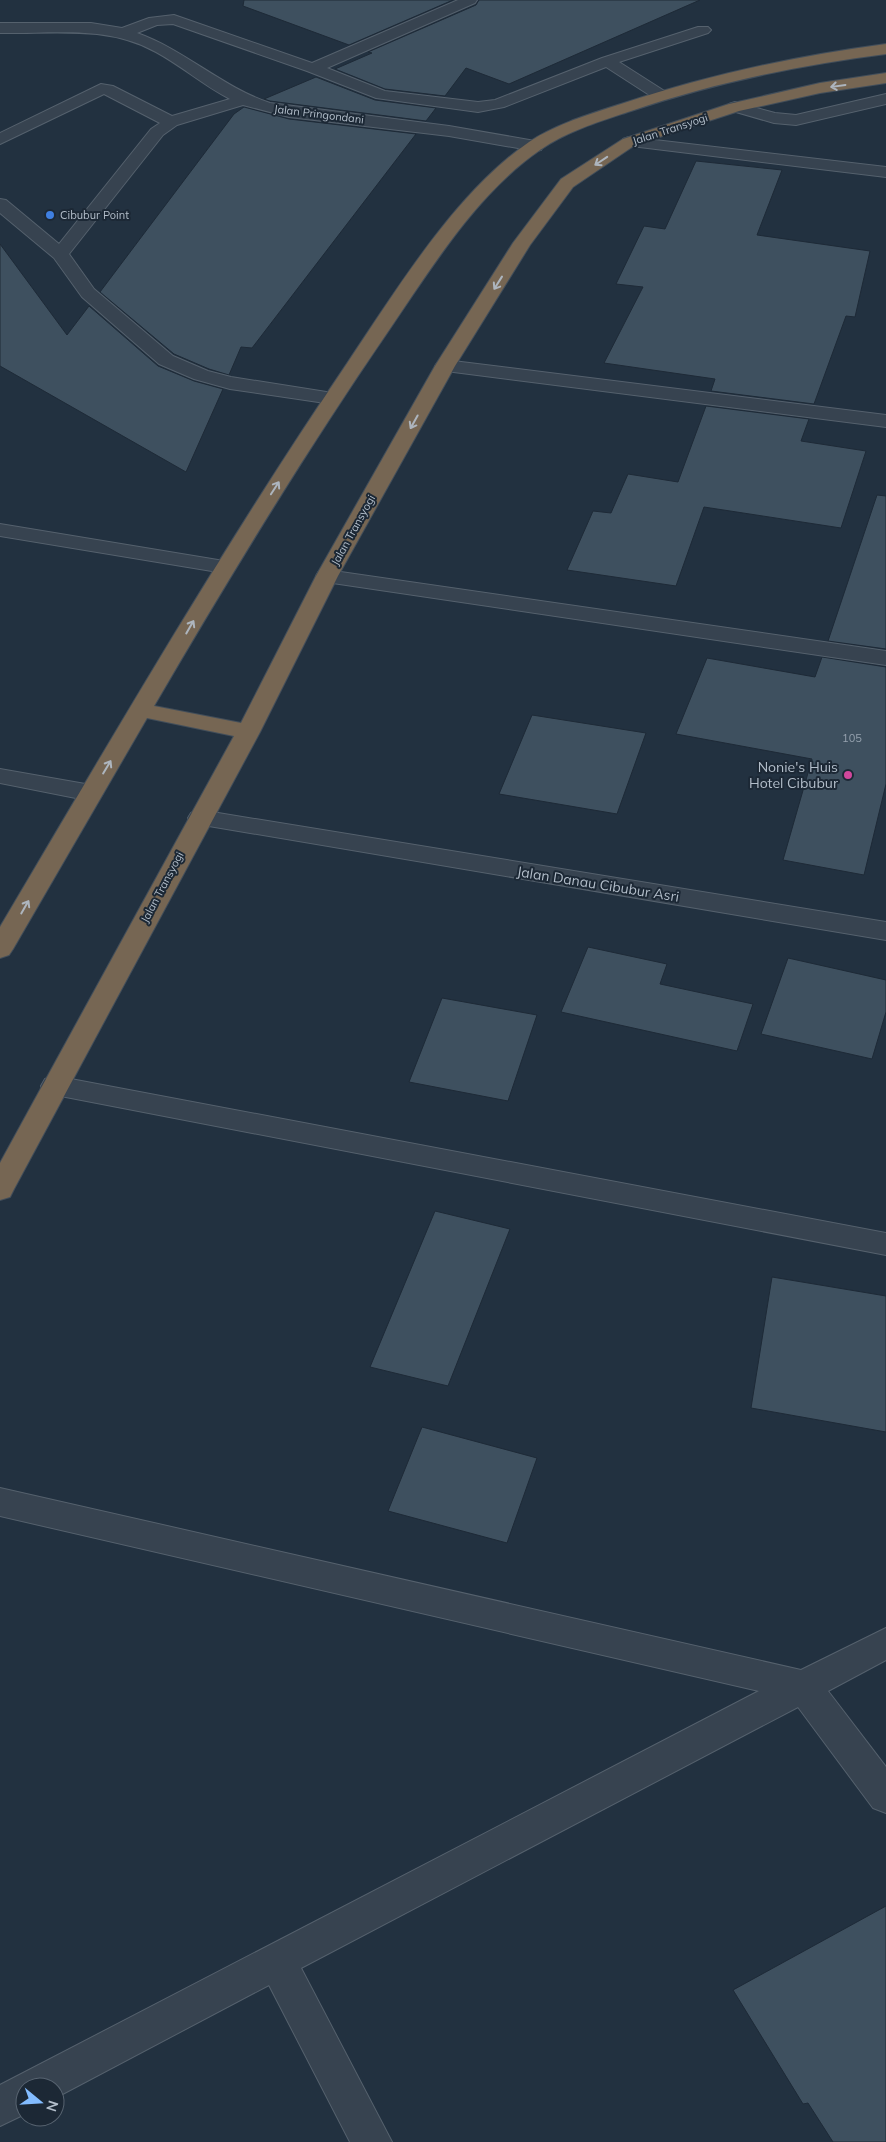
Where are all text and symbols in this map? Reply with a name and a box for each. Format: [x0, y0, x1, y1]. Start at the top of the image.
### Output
one-way arrow [830, 81, 846, 91]
street label: Jalan Pringondani [273, 102, 365, 126]
street label: Jalan Transyogi [631, 110, 709, 148]
one-way arrow [595, 156, 609, 166]
place label: Cibubur Point [60, 208, 129, 222]
marker: Cibubur Point [44, 209, 56, 221]
one-way arrow [492, 276, 503, 290]
one-way arrow [408, 414, 418, 429]
one-way arrow [270, 482, 280, 496]
street label: Jalan Transyogi [328, 492, 378, 568]
one-way arrow [185, 620, 195, 634]
house number: 105 [842, 731, 862, 745]
place label: Nonie's Huis Hotel Cibubur [749, 758, 839, 792]
one-way arrow [103, 760, 113, 774]
marker: Nonie's Huis Hotel Cibubur [842, 769, 854, 781]
street label: Jalan Transyogi [137, 849, 187, 925]
street label: Jalan Danau Cibubur Asri [516, 862, 680, 906]
one-way arrow [20, 900, 30, 914]
north arrow [15, 2077, 65, 2127]
text: N [42, 2098, 63, 2114]

